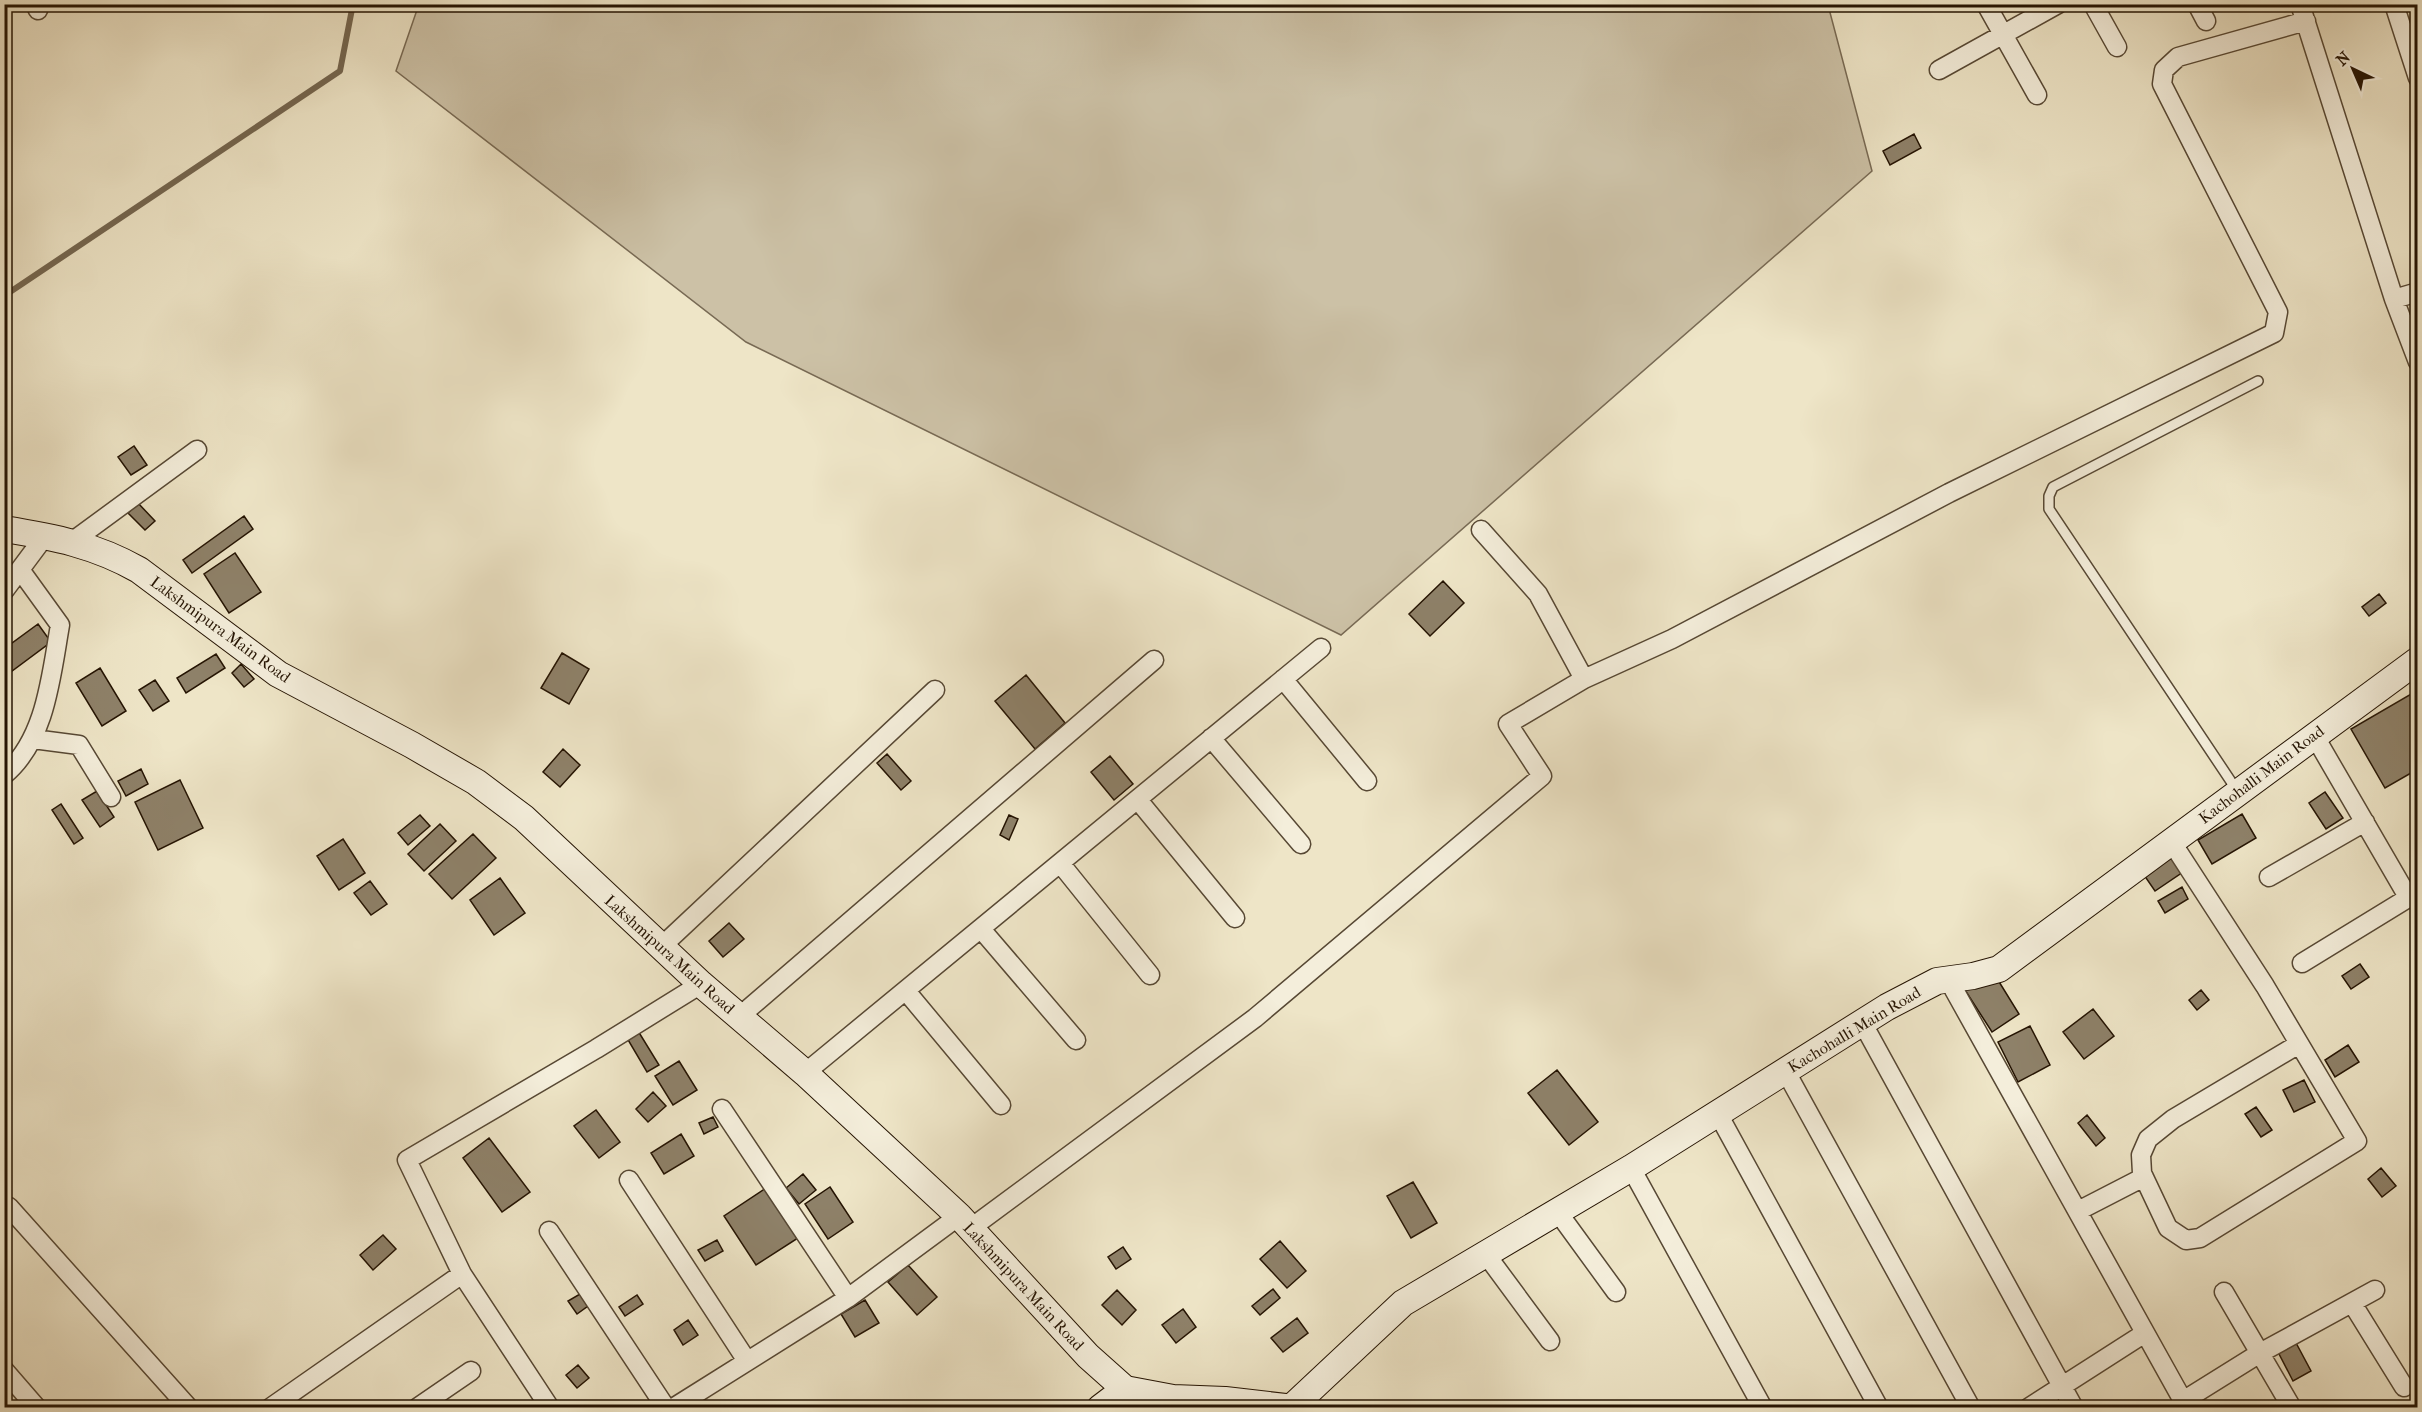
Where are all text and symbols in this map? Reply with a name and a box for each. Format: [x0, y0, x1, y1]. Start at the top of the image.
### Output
north arrow [2323, 39, 2383, 99]
text: N [2332, 47, 2355, 70]
street label: Lakshmipura Main Road [147, 572, 295, 687]
street label: Kachohalli Main Road [2195, 721, 2328, 828]
street label: Lakshmipura Main Road [601, 891, 739, 1018]
street label: Kachohalli Main Road [1784, 982, 1924, 1077]
street label: Lakshmipura Main Road [959, 1218, 1088, 1355]

